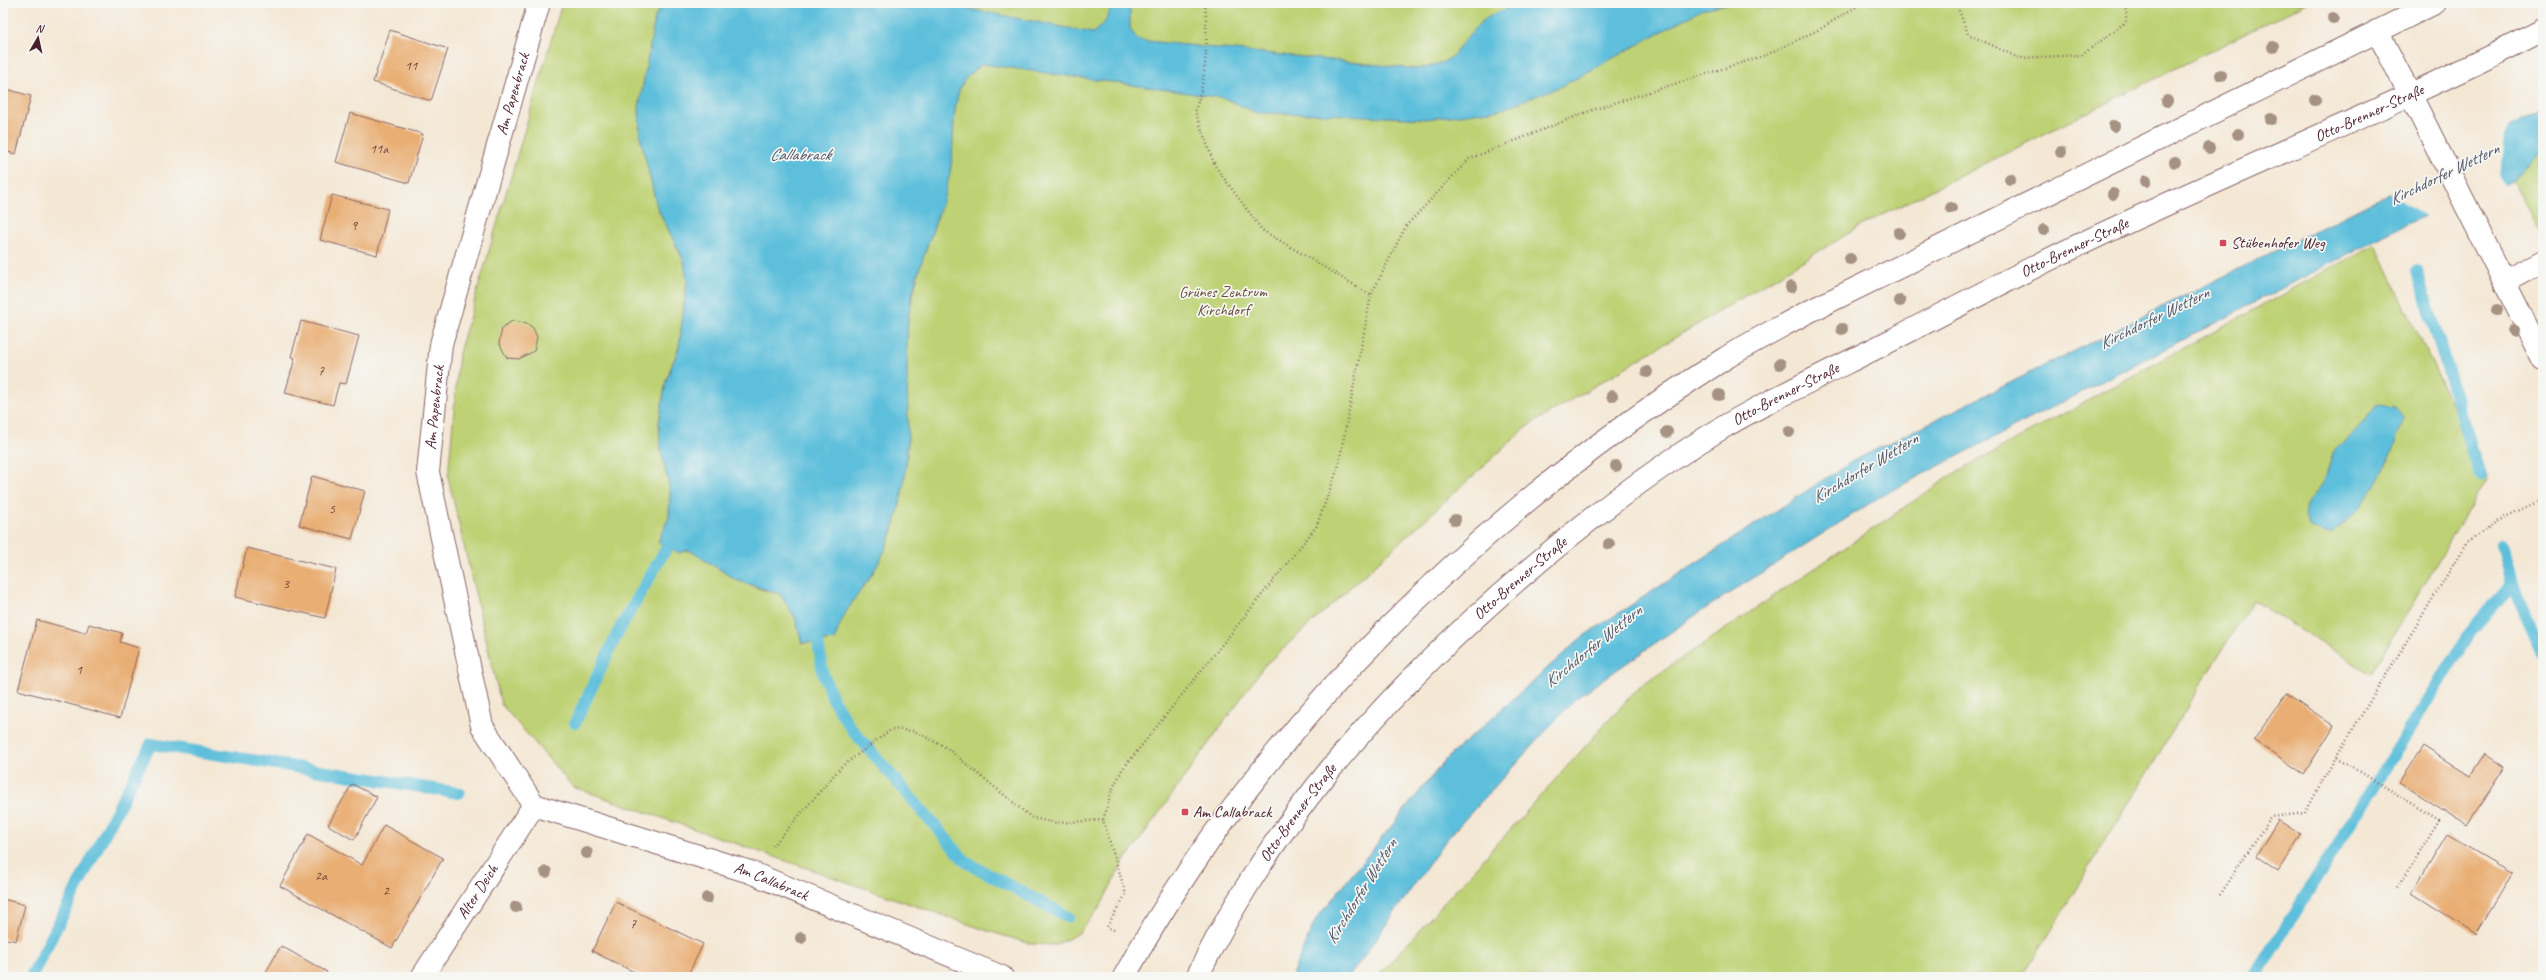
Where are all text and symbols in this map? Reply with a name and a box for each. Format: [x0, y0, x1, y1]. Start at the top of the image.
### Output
north arrow [18, 18, 58, 58]
text: N [35, 21, 46, 36]
street label: Am Papenbrack [492, 50, 534, 137]
house number: 11 [405, 57, 418, 74]
street label: Otto-Brenner-Straße [2312, 79, 2428, 146]
water label: Kirchdorfer Wettern [2386, 138, 2504, 210]
house number: 11a [370, 140, 389, 157]
water label: Callabrack [770, 144, 834, 165]
street label: Otto-Brenner-Straße [2017, 212, 2133, 282]
house number: 9 [351, 217, 359, 234]
place label: Stübenhofer Weg [2231, 233, 2326, 253]
marker: Stübenhofer Weg [2218, 238, 2228, 248]
park label: Grünes Zentrum Kirchdorf [1179, 282, 1268, 320]
water label: Kirchdorfer Wettern [2096, 282, 2214, 354]
street label: Otto-Brenner-Straße [1729, 357, 1844, 430]
house number: 7 [318, 362, 325, 379]
street label: Am Papenbrack [420, 364, 449, 451]
water label: Kirchdorfer Wettern [1808, 428, 1923, 508]
house number: 5 [329, 500, 336, 517]
street label: Otto-Brenner-Straße [1469, 531, 1572, 624]
house number: 3 [283, 575, 291, 592]
water label: Kirchdorfer Wettern [1540, 599, 1647, 692]
house number: 1 [76, 661, 83, 678]
street label: Otto-Brenner-Straße [1255, 758, 1342, 866]
place label: Am Callabrack [1193, 802, 1272, 822]
marker: Am Callabrack [1180, 807, 1190, 817]
water label: Kirchdorfer Wettern [1320, 834, 1402, 947]
street label: Am Callabrack [731, 858, 812, 906]
street label: Alter Deich [453, 860, 503, 923]
house number: 2a [315, 867, 328, 884]
house number: 2 [383, 882, 391, 899]
house number: 7 [630, 915, 637, 932]

